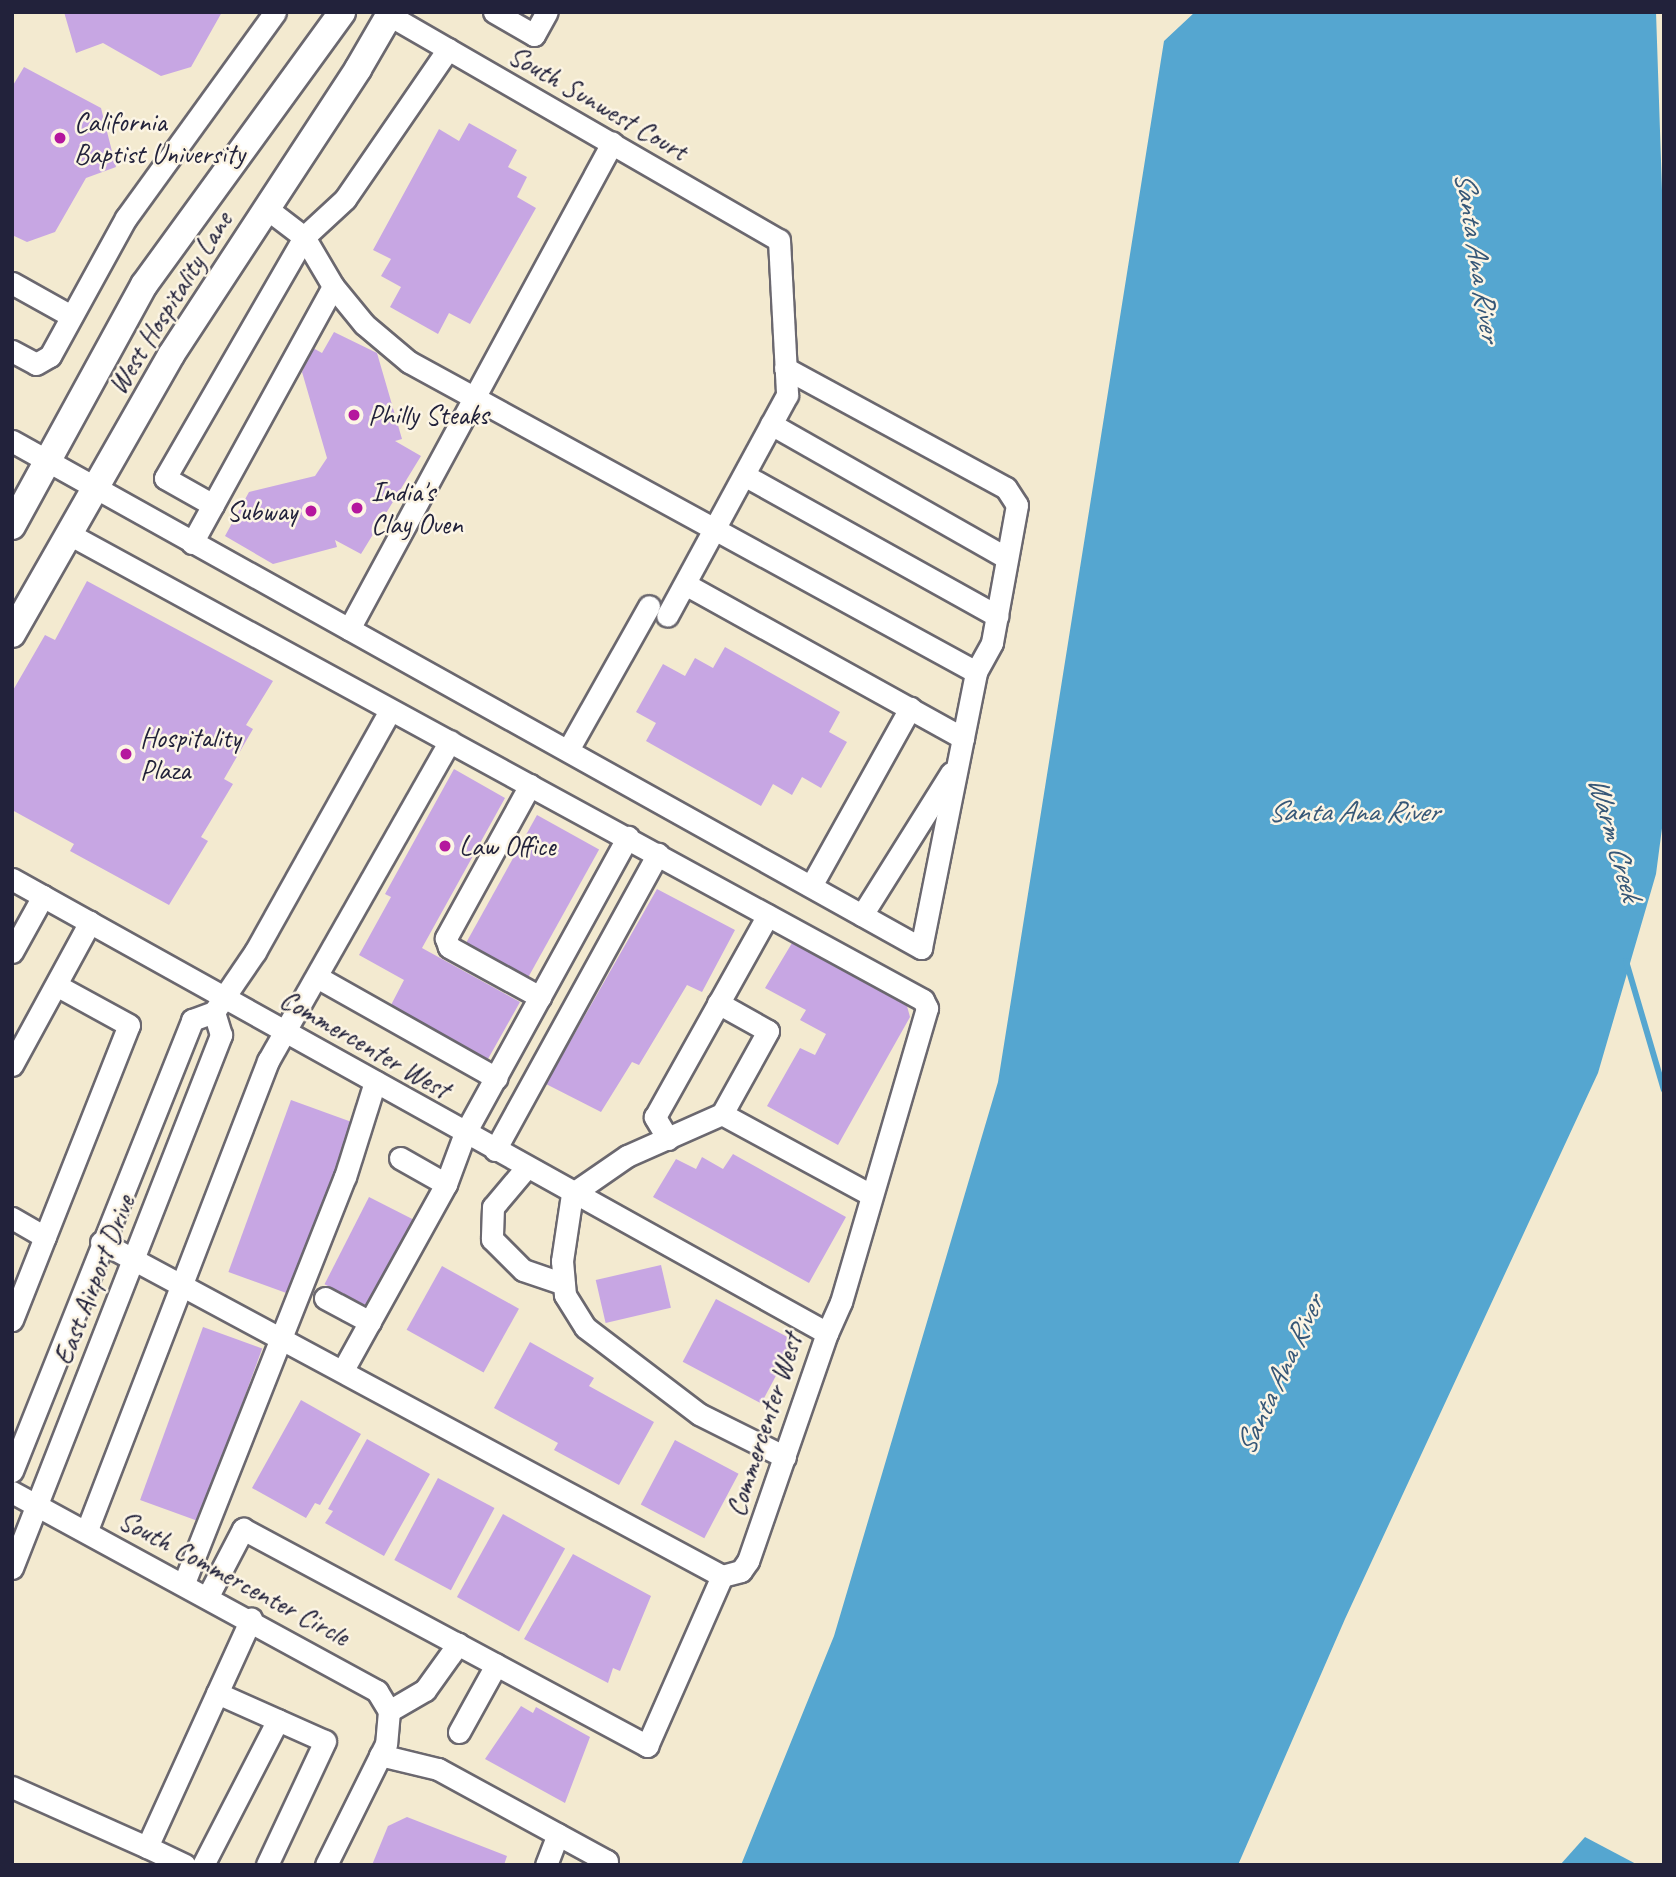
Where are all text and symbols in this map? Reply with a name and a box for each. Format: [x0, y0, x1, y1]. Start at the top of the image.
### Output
street label: South Sunwest Court [503, 38, 693, 168]
place label: California Baptist University [74, 105, 245, 171]
marker: California Baptist University [52, 130, 68, 146]
water label: Santa Ana River [1447, 169, 1509, 343]
street label: West Hospitality Lane [101, 206, 239, 400]
place label: Philly Steaks [368, 398, 489, 432]
marker: Philly Steaks [346, 407, 362, 423]
place label: India's Clay Oven [371, 475, 463, 541]
place label: Subway [226, 494, 297, 528]
marker: India's Clay Oven [349, 500, 365, 516]
marker: Subway [303, 503, 319, 519]
place label: Hospitality Plaza [140, 721, 241, 787]
marker: Hospitality Plaza [118, 746, 134, 762]
water label: Warm Creek [1580, 772, 1650, 904]
water label: Santa Ana River [1267, 793, 1439, 829]
place label: Law Office [459, 829, 555, 863]
marker: Law Office [437, 838, 453, 854]
street label: Commercenter West [274, 982, 456, 1106]
street label: East Airport Drive [46, 1190, 142, 1370]
water label: Santa Ana River [1227, 1290, 1331, 1460]
street label: Commercenter West [719, 1329, 809, 1521]
street label: South Commercenter Circle [113, 1503, 355, 1653]

